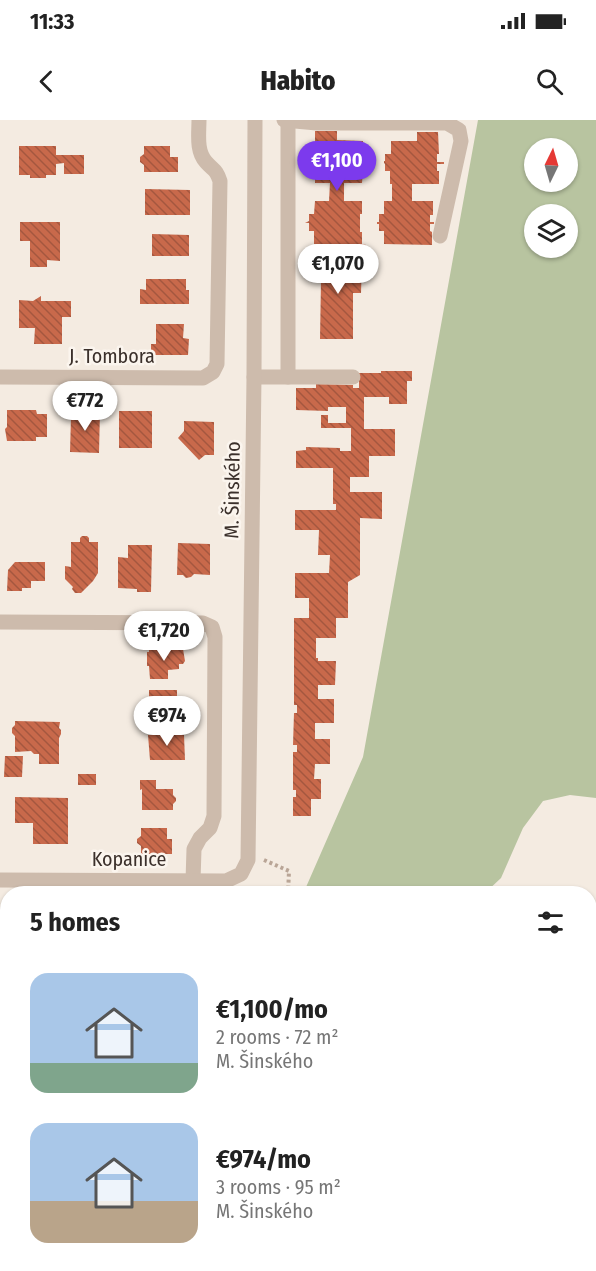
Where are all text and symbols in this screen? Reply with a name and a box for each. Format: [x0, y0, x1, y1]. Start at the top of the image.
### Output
text: 11:33 [30, 8, 74, 35]
icon: back [30, 65, 63, 98]
text: Habito [260, 65, 336, 97]
icon: search [533, 65, 566, 98]
north arrow [524, 138, 578, 192]
map controls [524, 138, 578, 258]
pin: €1,100 [288, 141, 386, 192]
text: €1,100 [311, 148, 363, 172]
button: layers [524, 204, 578, 258]
pin: €1,070 [289, 244, 387, 295]
text: €1,070 [312, 251, 364, 275]
street label: J. Tombora [69, 344, 155, 368]
pin: €772 [49, 381, 121, 432]
text: €772 [66, 388, 104, 412]
street label: M. Šinského [219, 441, 245, 539]
pin: €1,720 [115, 611, 213, 662]
text: €1,720 [138, 618, 190, 642]
pin: €974 [131, 696, 203, 747]
text: €974 [148, 703, 186, 727]
street label: Kopanice [92, 847, 166, 871]
icon: filters [534, 906, 567, 939]
text: 5 homes [30, 907, 120, 938]
text: €1,100/mo [216, 994, 328, 1025]
icon: home [78, 997, 150, 1069]
text: 2 rooms · 72 m² [216, 1025, 338, 1049]
text: M. Šinského [216, 1049, 313, 1073]
text: €974/mo [216, 1144, 311, 1175]
icon: home [78, 1147, 150, 1219]
text: 3 rooms · 95 m² [216, 1175, 341, 1199]
text: M. Šinského [216, 1199, 313, 1223]

